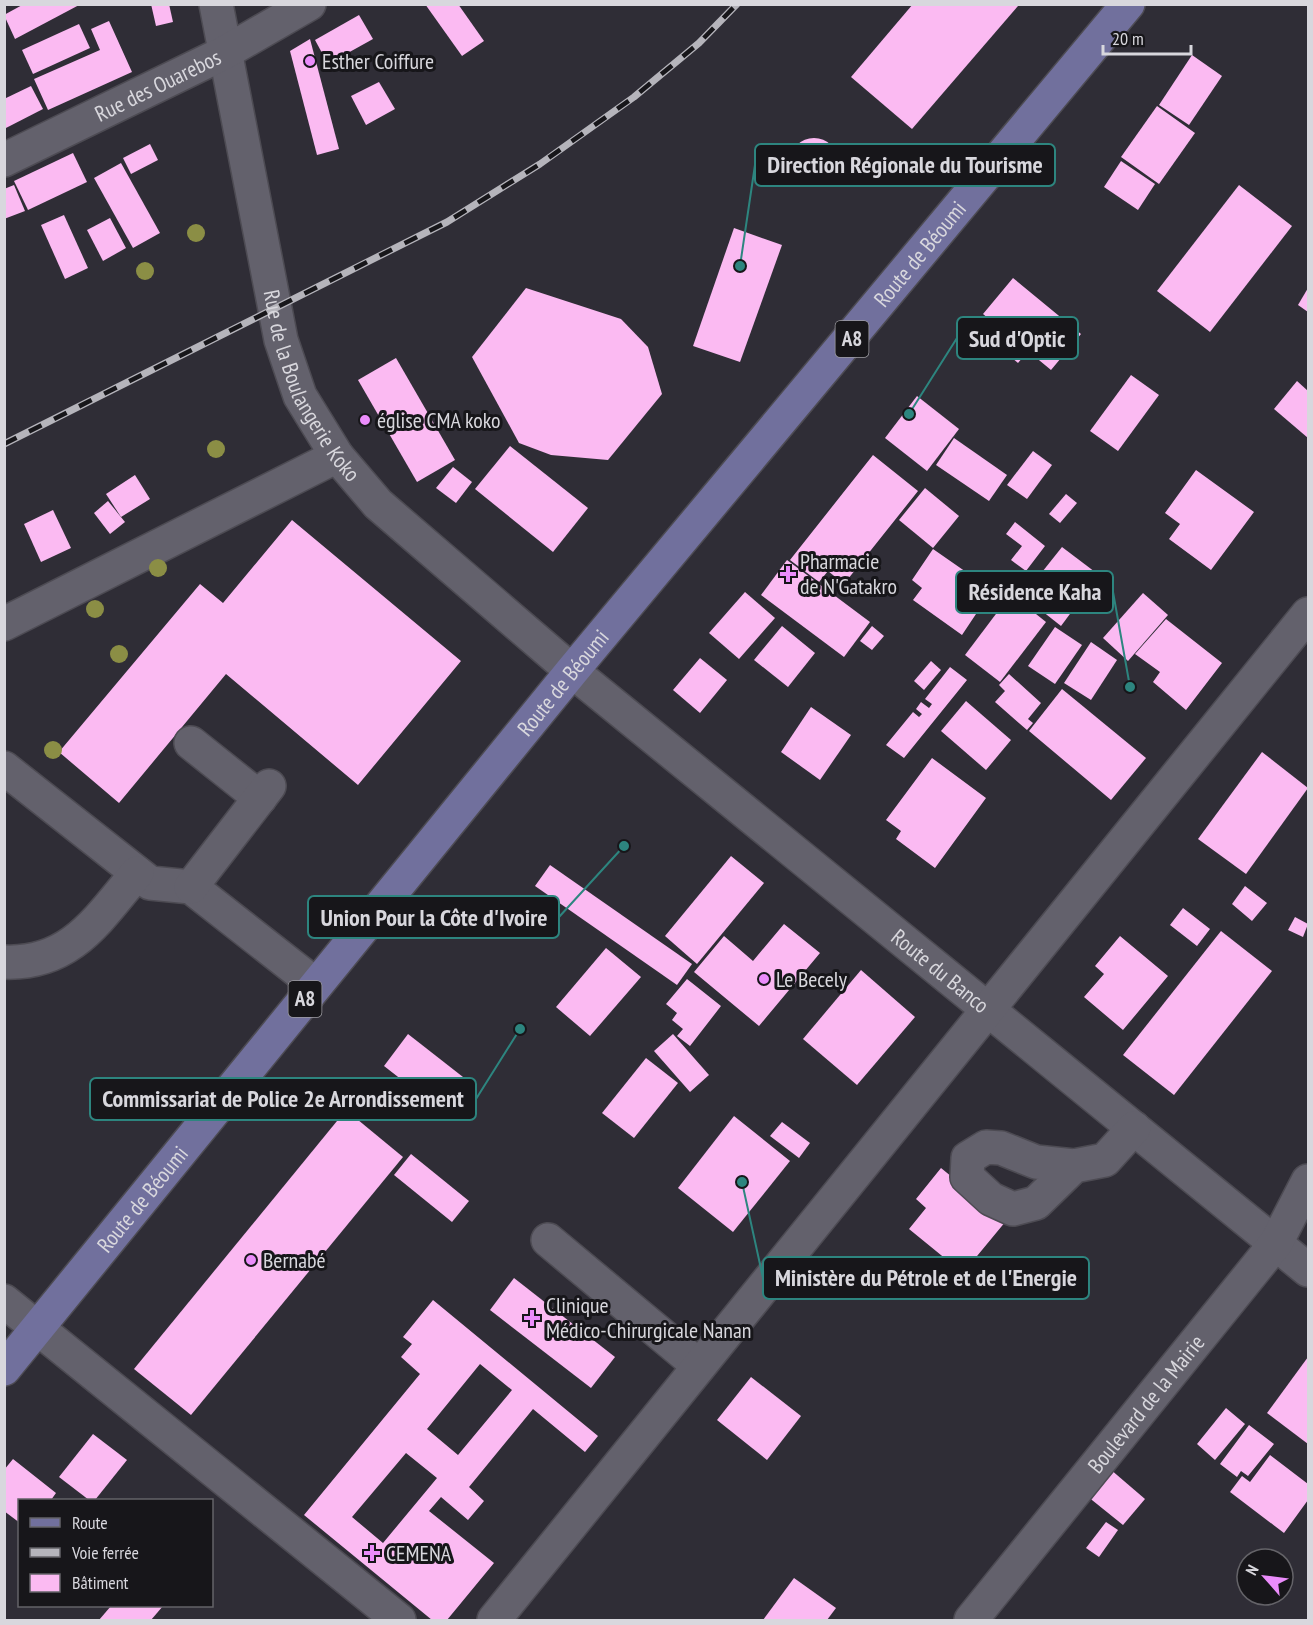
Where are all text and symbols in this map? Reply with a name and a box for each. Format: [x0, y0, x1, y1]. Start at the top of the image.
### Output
scale bar [1103, 18, 1192, 56]
text: 20 m [1112, 27, 1144, 50]
street label: Rue des Ouarebos [90, 43, 225, 128]
place label: Esther Coiffure [322, 47, 434, 75]
marker: Esther Coiffure [303, 54, 317, 68]
callout: Direction Régionale du Tourisme [755, 144, 1055, 186]
text: Direction Régionale du Tourisme [767, 149, 1043, 180]
street label: Route de Béoumi [868, 195, 972, 312]
street label: Rue de la Boulangerie Koko [258, 287, 366, 487]
callout: Sud d'Optic [957, 317, 1078, 359]
road number: A8 [836, 321, 868, 357]
text: Sud d'Optic [969, 323, 1066, 354]
place label: église CMA koko [377, 406, 501, 434]
marker: église CMA koko [358, 413, 372, 427]
place label: Pharmacie de N'Gatakro [800, 547, 897, 600]
marker: Pharmacie de N'Gatakro [781, 567, 795, 581]
callout: Résidence Kaha [956, 571, 1113, 613]
text: Résidence Kaha [969, 576, 1102, 607]
street label: Route de Béoumi [511, 624, 615, 742]
callout: Union Pour la Côte d'Ivoire [308, 896, 559, 938]
text: Union Pour la Côte d'Ivoire [321, 902, 547, 933]
street label: Route du Banco [886, 923, 995, 1019]
place label: Le Becely [776, 965, 848, 993]
marker: Le Becely [757, 972, 771, 986]
road number: A8 [288, 981, 322, 1017]
callout: Commissariat de Police 2e Arrondissement [90, 1078, 476, 1120]
text: Commissariat de Police 2e Arrondissement [102, 1083, 464, 1114]
street label: Route de Béoumi [91, 1140, 194, 1258]
place label: Bernabé [263, 1246, 326, 1274]
marker: Bernabé [244, 1253, 258, 1267]
callout: Ministère du Pétrole et de l'Energie [763, 1257, 1089, 1299]
text: Ministère du Pétrole et de l'Energie [775, 1262, 1077, 1293]
place label: Clinique Médico-Chirurgicale Nanan [546, 1291, 751, 1344]
marker: Clinique Médico-Chirurgicale Nanan [523, 1309, 541, 1327]
street label: Boulevard de la Mairie [1081, 1329, 1210, 1479]
legend [18, 1499, 213, 1607]
text: Route [72, 1511, 108, 1534]
place label: CEMENA [386, 1539, 452, 1567]
text: Voie ferrée [71, 1541, 139, 1564]
marker: CEMENA [363, 1544, 381, 1562]
north arrow [1235, 1547, 1295, 1607]
text: N [1241, 1561, 1263, 1578]
text: Bâtiment [72, 1571, 129, 1594]

